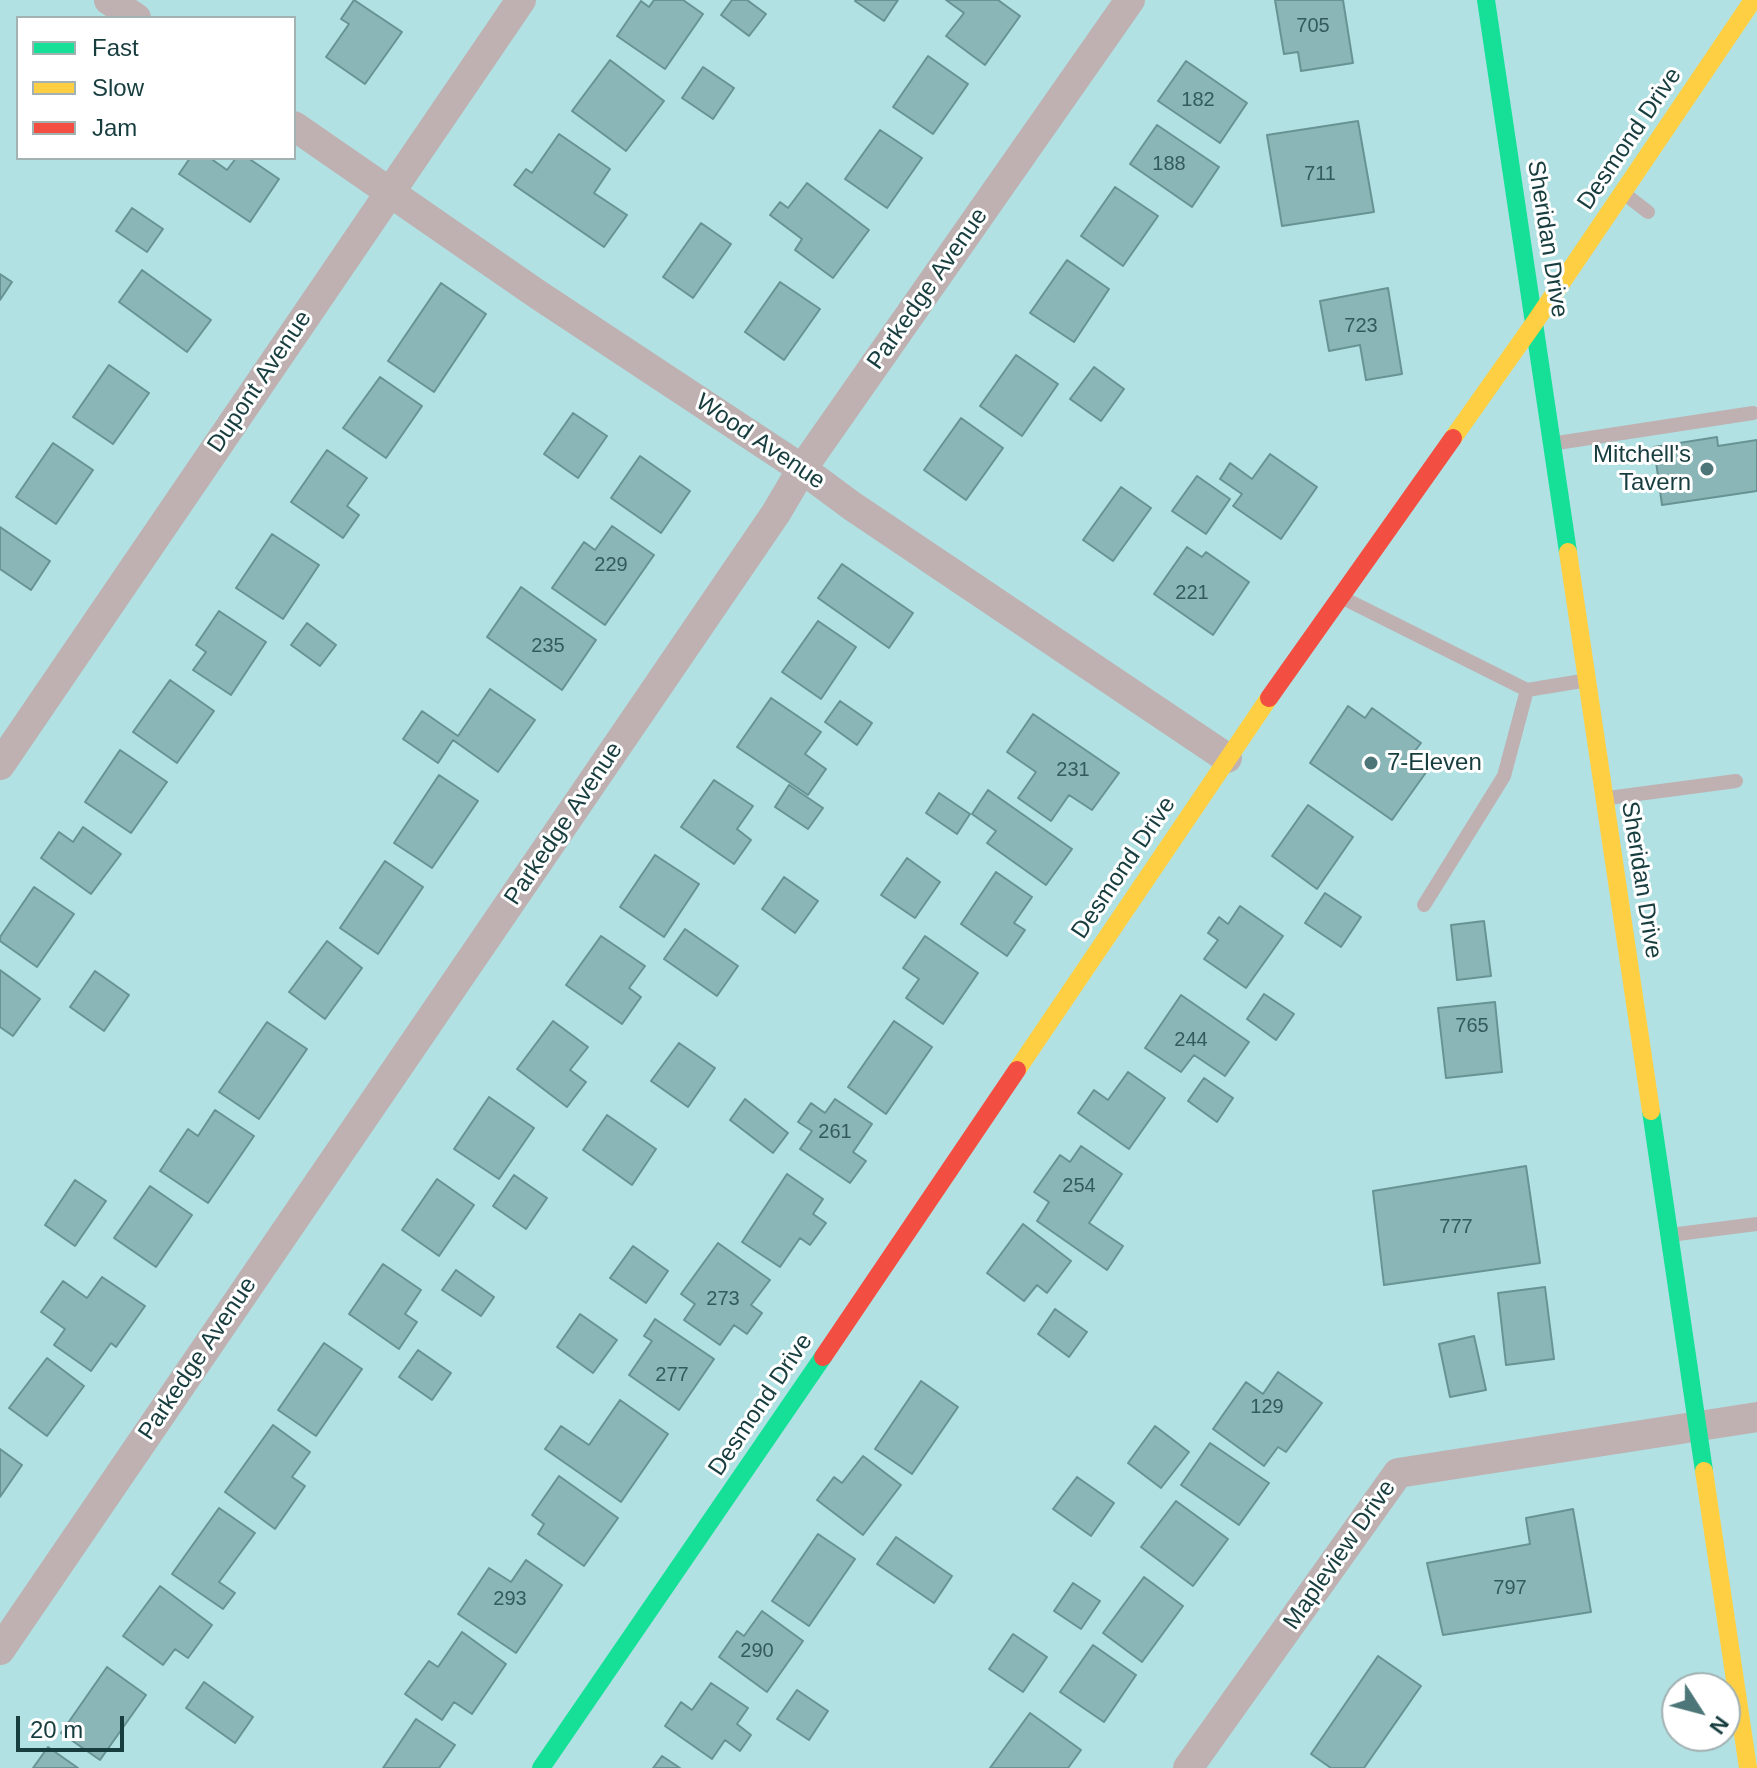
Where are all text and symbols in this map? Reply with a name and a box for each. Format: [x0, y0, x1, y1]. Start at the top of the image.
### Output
house number: 705 [1296, 14, 1330, 38]
legend [16, 16, 296, 160]
text: Fast [92, 34, 139, 61]
street label: Desmond Drive [1572, 62, 1688, 216]
text: Slow [92, 74, 144, 101]
house number: 182 [1181, 88, 1215, 112]
text: Jam [92, 114, 137, 141]
house number: 188 [1152, 152, 1186, 176]
street label: Sheridan Drive [1520, 158, 1574, 320]
house number: 711 [1304, 162, 1336, 186]
street label: Parkedge Avenue [862, 203, 994, 375]
street label: Dupont Avenue [202, 306, 318, 458]
house number: 723 [1344, 314, 1378, 338]
street label: Wood Avenue [690, 388, 830, 496]
place label: Mitchell's Tavern [1593, 441, 1691, 497]
marker: Mitchell's Tavern [1698, 460, 1716, 478]
house number: 229 [594, 553, 628, 577]
house number: 221 [1175, 581, 1209, 605]
house number: 235 [531, 634, 565, 658]
street label: Parkedge Avenue [499, 737, 629, 911]
place label: 7-Eleven [1387, 749, 1482, 777]
marker: 7-Eleven [1362, 754, 1380, 772]
house number: 231 [1056, 758, 1090, 782]
street label: Desmond Drive [1066, 791, 1182, 945]
street label: Sheridan Drive [1614, 799, 1668, 961]
house number: 765 [1455, 1014, 1489, 1038]
house number: 244 [1174, 1028, 1208, 1052]
house number: 261 [818, 1120, 852, 1144]
house number: 254 [1062, 1174, 1096, 1198]
house number: 777 [1439, 1215, 1473, 1239]
street label: Parkedge Avenue [133, 1272, 263, 1446]
house number: 273 [706, 1287, 740, 1311]
street label: Desmond Drive [703, 1328, 819, 1482]
house number: 277 [655, 1363, 689, 1387]
house number: 129 [1250, 1395, 1284, 1419]
street label: Mapleview Drive [1278, 1475, 1402, 1635]
house number: 797 [1493, 1576, 1527, 1600]
house number: 293 [493, 1587, 527, 1611]
house number: 290 [740, 1639, 774, 1663]
north arrow [1661, 1672, 1741, 1752]
scale bar [20, 1700, 128, 1750]
text: N [1704, 1711, 1734, 1739]
text: 20 m [30, 1716, 83, 1743]

